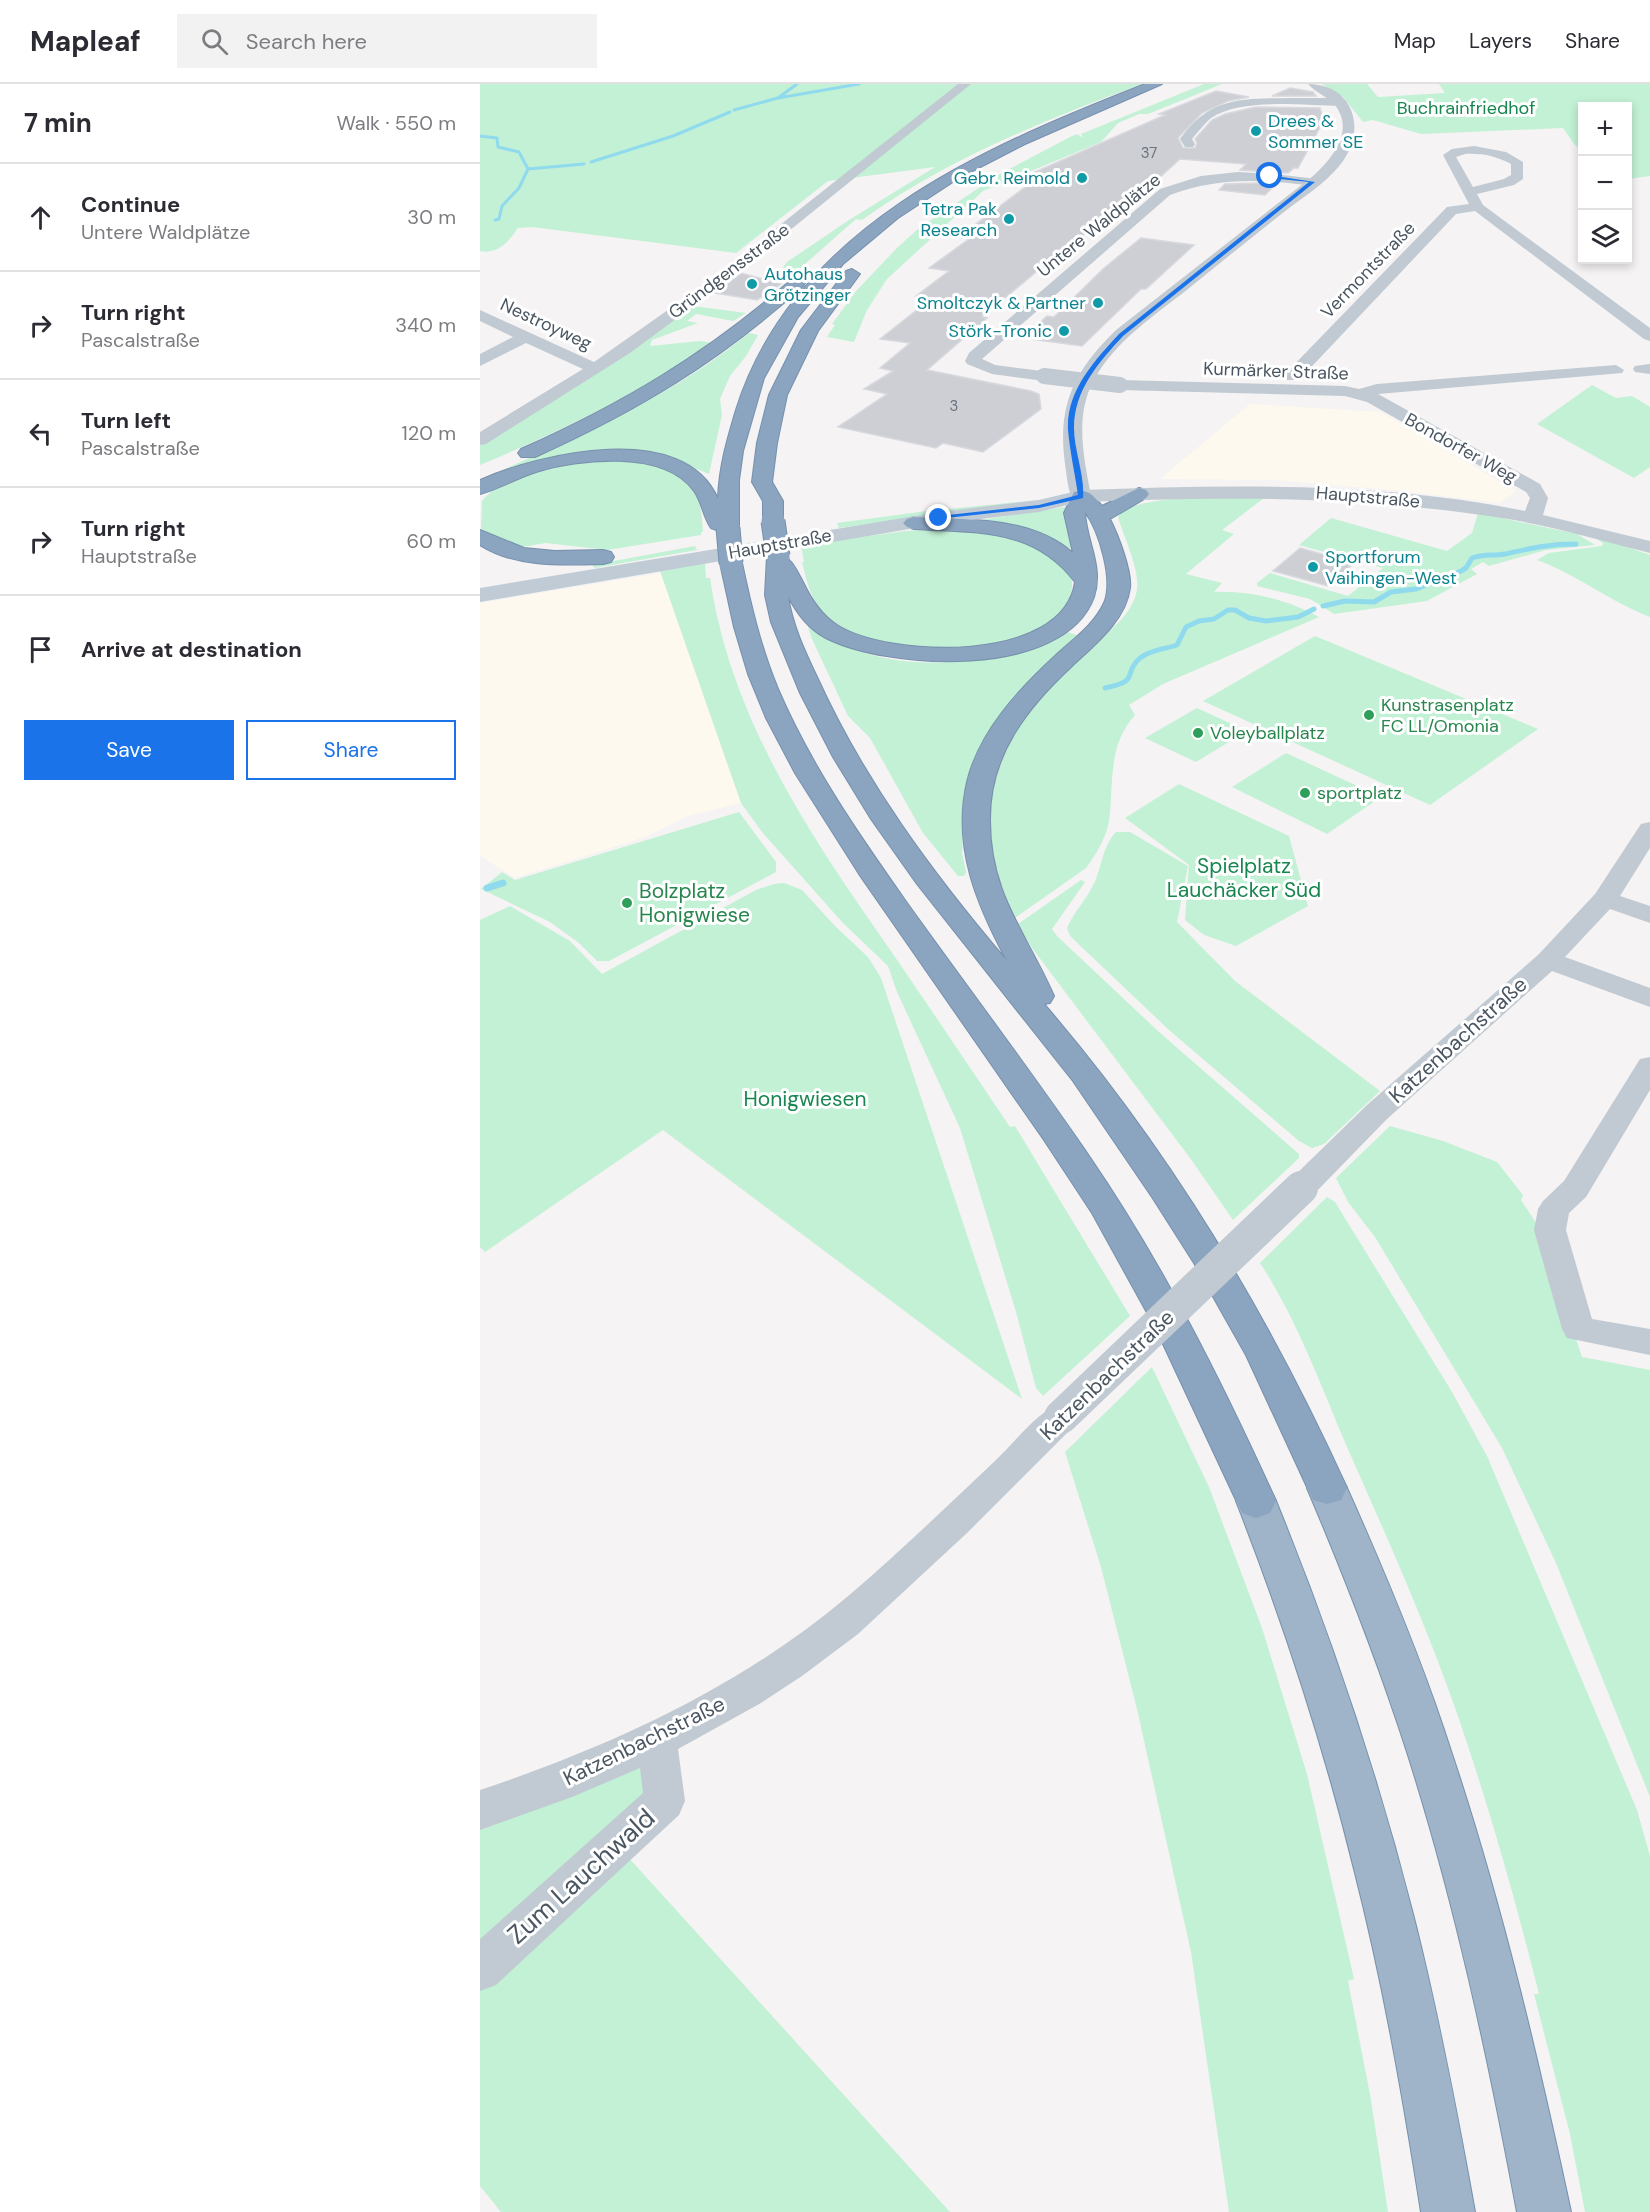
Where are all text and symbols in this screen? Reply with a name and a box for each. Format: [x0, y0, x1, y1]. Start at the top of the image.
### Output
search box [177, 14, 597, 68]
text: Mapleaf [30, 23, 141, 60]
icon: search [198, 25, 231, 58]
text: Search here [246, 27, 367, 56]
text: Map [1394, 27, 1436, 55]
text: Layers [1469, 27, 1532, 55]
text: Share [1565, 27, 1620, 55]
park label: Buchrainfriedhof [1397, 96, 1535, 120]
map controls [1578, 102, 1632, 264]
button: + [1578, 102, 1632, 156]
text: 7 min [24, 106, 92, 140]
place label: Drees & Sommer SE [1268, 109, 1363, 154]
text: Walk · 550 m [336, 110, 456, 136]
marker: Drees & Sommer SE [1249, 124, 1263, 138]
house number: 37 [1141, 143, 1157, 163]
button: − [1578, 156, 1632, 210]
route start [1256, 162, 1282, 188]
place label: Gebr. Reimold [954, 166, 1070, 190]
street label: Untere Waldplätze [1032, 168, 1166, 282]
marker: Gebr. Reimold [1075, 171, 1089, 185]
text: Continue [81, 190, 180, 219]
place label: Tetra Pak Research [921, 197, 997, 242]
icon: ahead [24, 201, 57, 234]
text: 30 m [407, 204, 456, 230]
button: layers [1578, 210, 1632, 264]
marker: Tetra Pak Research [1002, 212, 1016, 226]
street label: Vermontstraße [1316, 216, 1420, 324]
street label: Gründgensstraße [664, 218, 794, 324]
text: Untere Waldplätze [81, 219, 250, 245]
place label: Autohaus Grötzinger [764, 262, 851, 307]
marker: Autohaus Grötzinger [745, 277, 759, 291]
place label: Smoltczyk & Partner [917, 291, 1086, 315]
street label: Nestroyweg [496, 292, 596, 356]
marker: Smoltczyk & Partner [1091, 296, 1105, 310]
text: Turn right [81, 298, 186, 327]
icon: right [24, 309, 57, 342]
text: 340 m [395, 312, 456, 338]
place label: Störk-Tronic [949, 319, 1052, 343]
marker: Störk-Tronic [1057, 324, 1071, 338]
text: Pascalstraße [81, 327, 200, 353]
street label: Kurmärker Straße [1203, 356, 1349, 386]
house number: 3 [950, 396, 958, 416]
text: Turn left [81, 406, 171, 435]
street label: Bondorfer Weg [1401, 407, 1521, 489]
icon: left [24, 417, 57, 450]
text: 120 m [402, 420, 456, 446]
text: Pascalstraße [81, 435, 200, 461]
street label: Hauptstraße [1315, 480, 1421, 514]
route end [925, 504, 951, 530]
text: Turn right [81, 514, 186, 543]
street label: Hauptstraße [727, 523, 833, 565]
icon: right [24, 525, 57, 558]
text: 60 m [407, 528, 456, 554]
text: Hauptstraße [81, 543, 197, 569]
place label: Sportforum Vaihingen-West [1325, 545, 1457, 590]
marker: Sportforum Vaihingen-West [1306, 560, 1320, 574]
icon: arrive [24, 633, 57, 666]
text: Arrive at destination [81, 635, 302, 664]
place label: Kunstrasenplatz FC LL/Omonia [1381, 693, 1514, 738]
marker: Kunstrasenplatz FC LL/Omonia [1362, 708, 1376, 722]
button: Save [24, 720, 234, 780]
button: Share [246, 720, 456, 780]
place label: Voleyballplatz [1210, 721, 1325, 745]
marker: Voleyballplatz [1191, 726, 1205, 740]
place label: sportplatz [1317, 781, 1402, 805]
marker: sportplatz [1298, 786, 1312, 800]
park label: Spielplatz Lauchäcker Süd [1167, 852, 1321, 904]
place label: Bolzplatz Honigwiese [639, 877, 750, 929]
marker: Bolzplatz Honigwiese [620, 896, 634, 910]
street label: Katzenbachstraße [1383, 971, 1533, 1109]
park label: Honigwiesen [743, 1085, 867, 1113]
street label: Katzenbachstraße [1034, 1304, 1180, 1446]
street label: Katzenbachstraße [559, 1690, 729, 1792]
street label: Zum Lauchwald [500, 1801, 662, 1951]

